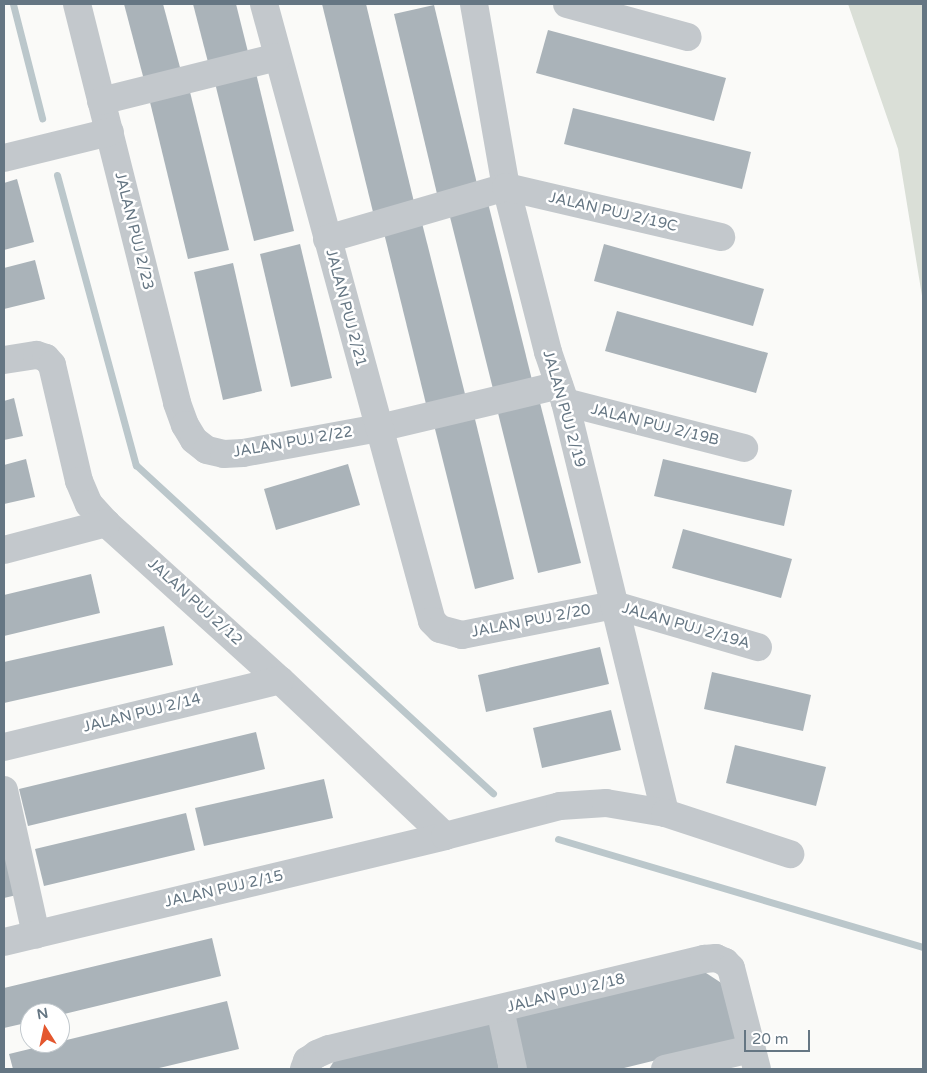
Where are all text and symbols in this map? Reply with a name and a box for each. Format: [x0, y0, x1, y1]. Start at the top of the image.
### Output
street label: JALAN PUJ 2/23 [111, 170, 157, 292]
street label: JALAN PUJ 2/19C [547, 188, 679, 236]
street label: JALAN PUJ 2/21 [322, 247, 370, 369]
street label: JALAN PUJ 2/19 [539, 348, 589, 470]
street label: JALAN PUJ 2/19B [589, 400, 721, 450]
street label: JALAN PUJ 2/22 [232, 423, 354, 461]
street label: JALAN PUJ 2/12 [144, 555, 246, 649]
street label: JALAN PUJ 2/19A [620, 599, 752, 653]
street label: JALAN PUJ 2/20 [470, 601, 592, 641]
street label: JALAN PUJ 2/14 [81, 690, 203, 736]
street label: JALAN PUJ 2/15 [163, 867, 285, 911]
street label: JALAN PUJ 2/18 [505, 970, 627, 1016]
north arrow [20, 1003, 70, 1053]
text: N [35, 1004, 49, 1023]
scale bar [747, 1020, 813, 1052]
text: 20 m [752, 1030, 789, 1048]

